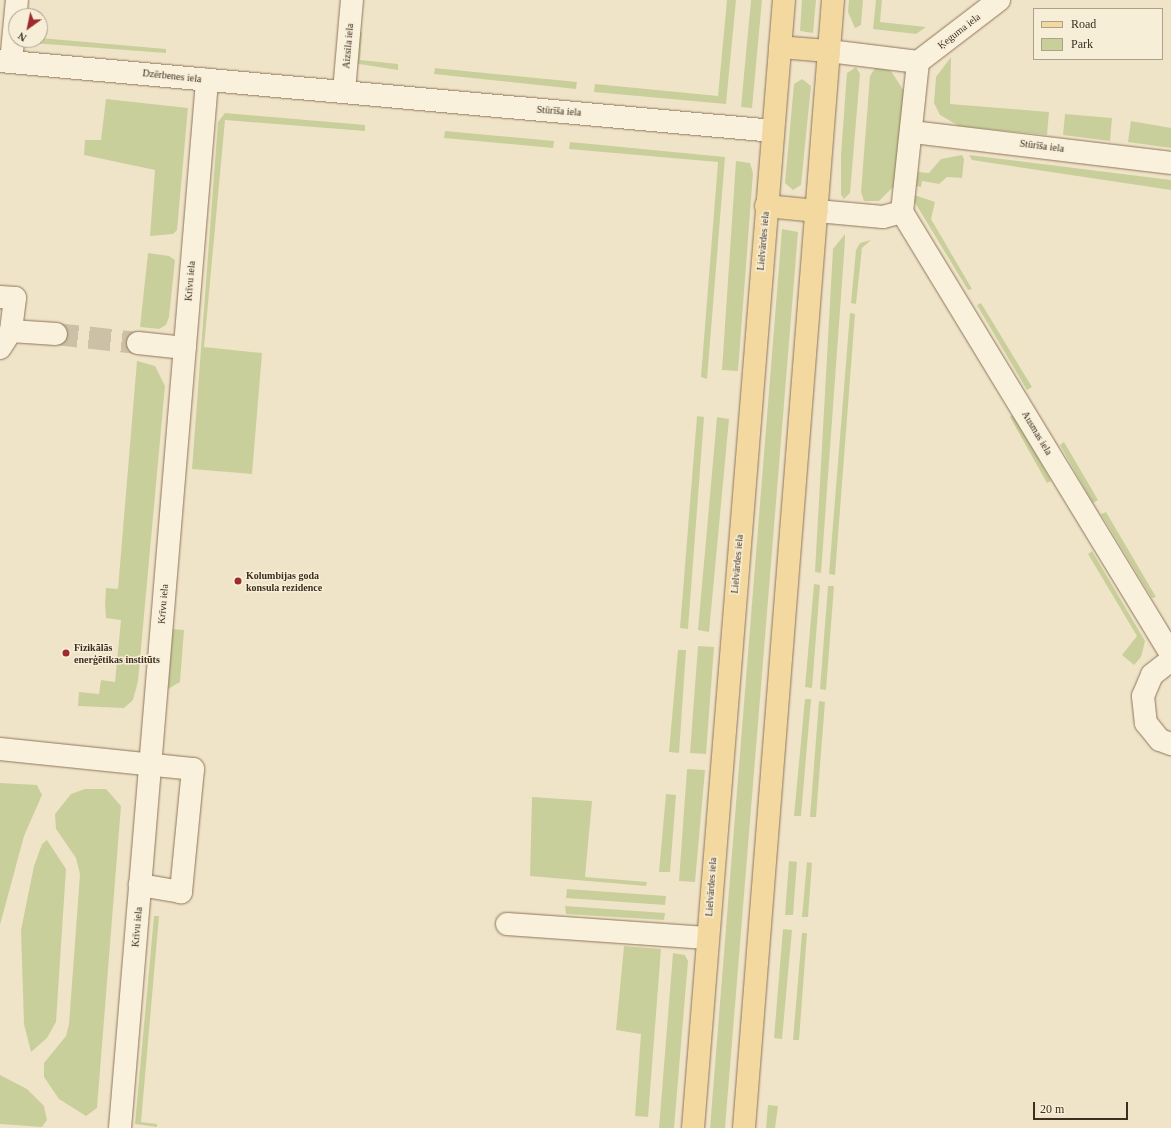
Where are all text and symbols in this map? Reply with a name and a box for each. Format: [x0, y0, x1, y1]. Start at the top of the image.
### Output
north arrow [8, 8, 48, 48]
legend [1033, 8, 1163, 60]
street label: Ķeguma iela [935, 11, 983, 51]
text: Road [1071, 17, 1096, 31]
street label: Aizsila iela [340, 23, 356, 69]
text: N [15, 30, 29, 44]
text: Park [1071, 37, 1093, 51]
street label: Dzērbenes iela [142, 67, 202, 85]
street label: Stūrīša iela [536, 103, 582, 119]
street label: Stūrīša iela [1019, 137, 1065, 155]
street label: Lielvārdes iela [754, 211, 772, 271]
street label: Krīvu iela [182, 260, 198, 302]
street label: Ausmas iela [1019, 409, 1055, 457]
street label: Lielvārdes iela [728, 534, 746, 594]
place label: Kolumbijas goda konsula rezidence [246, 569, 322, 592]
marker: Kolumbijas goda konsula rezidence [233, 576, 243, 586]
street label: Krīvu iela [155, 583, 171, 625]
place label: Fizikālās enerģētikas institūts [74, 641, 160, 664]
marker: Fizikālās enerģētikas institūts [61, 648, 71, 658]
street label: Lielvārdes iela [703, 857, 719, 917]
street label: Krīvu iela [129, 906, 145, 948]
scale bar [1035, 1094, 1130, 1120]
text: 20 m [1040, 1102, 1064, 1116]

